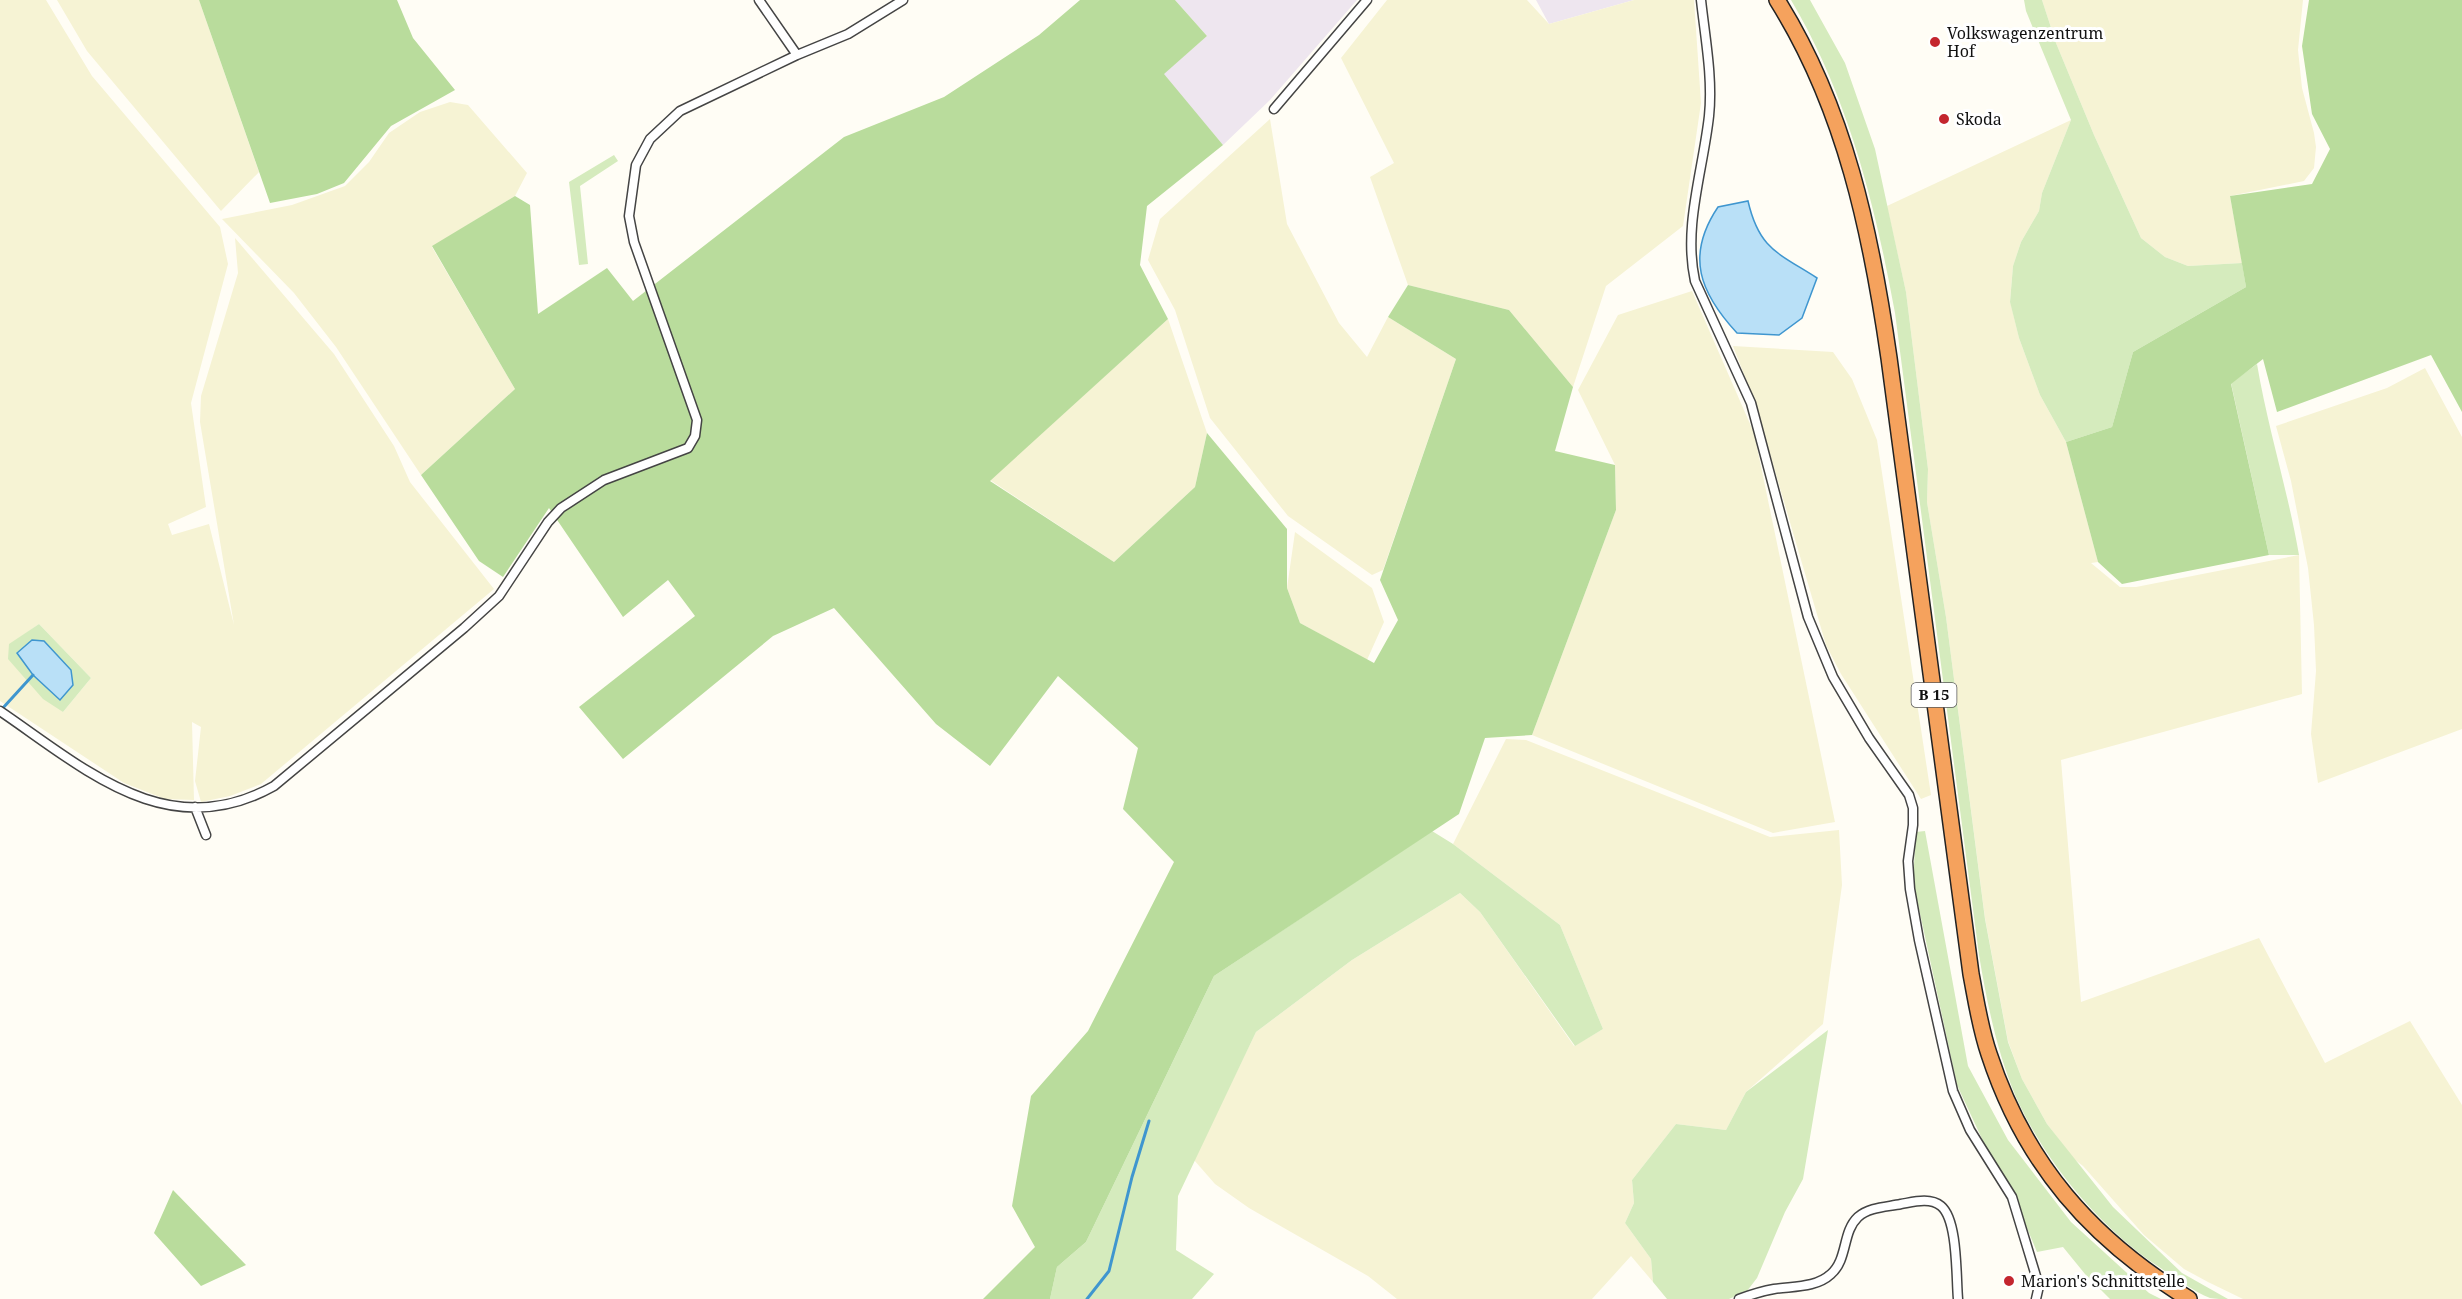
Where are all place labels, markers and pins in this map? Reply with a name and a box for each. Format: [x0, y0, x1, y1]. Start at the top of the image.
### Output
place label: Volkswagenzentrum Hof [1947, 22, 2103, 62]
marker: Volkswagenzentrum Hof [1928, 35, 1942, 49]
place label: Skoda [1956, 108, 2002, 130]
marker: Skoda [1937, 112, 1951, 126]
place label: Marion's Schnittstelle [2021, 1270, 2185, 1292]
marker: Marion's Schnittstelle [2002, 1274, 2016, 1288]

